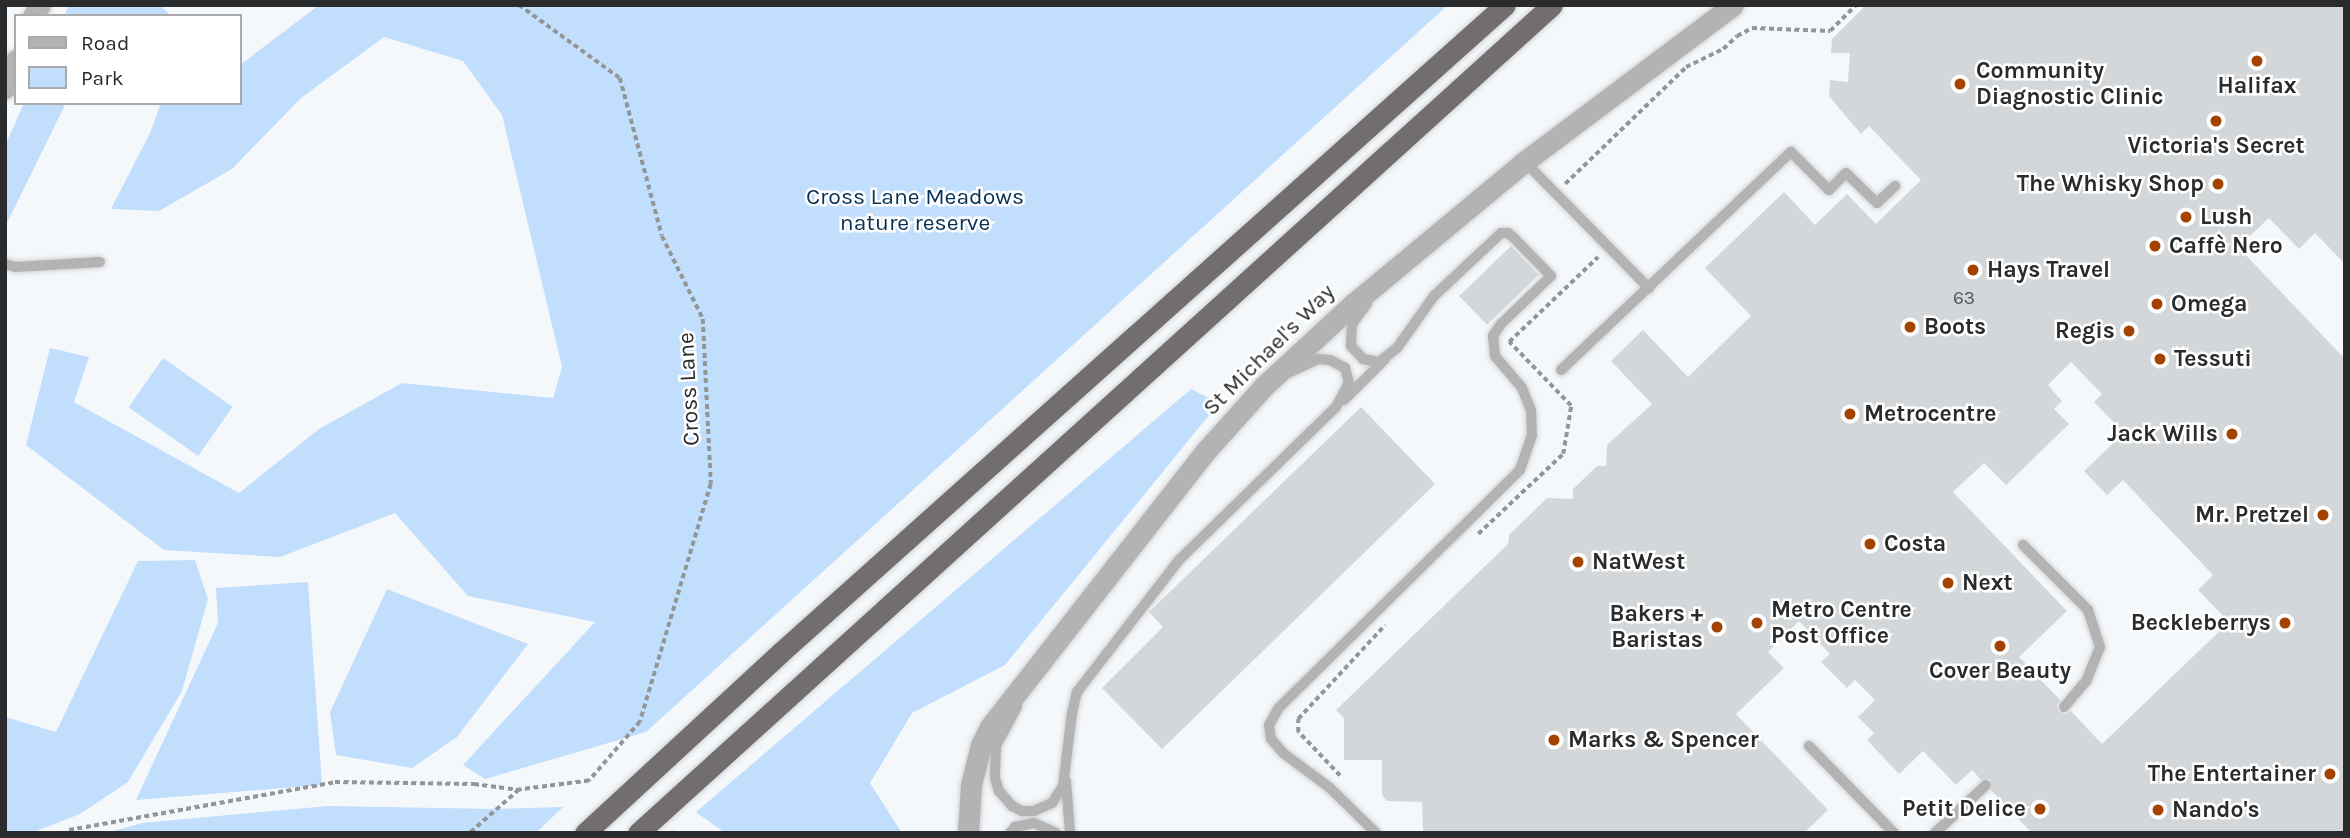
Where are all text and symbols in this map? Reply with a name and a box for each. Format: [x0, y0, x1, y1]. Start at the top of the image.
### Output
legend [14, 14, 242, 105]
text: Road [81, 31, 129, 55]
marker: Halifax [2249, 53, 2265, 69]
place label: Community Diagnostic Clinic [1976, 57, 2163, 111]
text: Park [81, 66, 124, 90]
place label: Halifax [2218, 72, 2296, 100]
marker: Community Diagnostic Clinic [1950, 74, 1970, 94]
marker: Victoria's Secret [2208, 113, 2224, 129]
place label: Victoria's Secret [2127, 132, 2305, 160]
place label: The Whisky Shop [2017, 170, 2204, 198]
marker: The Whisky Shop [2210, 176, 2226, 192]
park label: Cross Lane Meadows nature reserve [806, 183, 1024, 237]
place label: Lush [2200, 203, 2252, 231]
marker: Lush [2178, 209, 2194, 225]
place label: Caffè Nero [2169, 232, 2283, 260]
marker: Caffè Nero [2147, 238, 2163, 254]
place label: Hays Travel [1987, 256, 2110, 284]
marker: Hays Travel [1965, 262, 1981, 278]
street label: St Michael's Way [1197, 278, 1341, 422]
house number: 63 [1953, 288, 1975, 310]
place label: Omega [2171, 290, 2248, 318]
marker: Omega [2149, 296, 2165, 312]
place label: Boots [1924, 313, 1986, 341]
place label: Regis [2055, 317, 2115, 345]
marker: Boots [1902, 319, 1918, 335]
marker: Regis [2121, 323, 2137, 339]
street label: Cross Lane [672, 331, 706, 447]
place label: Tessuti [2174, 345, 2252, 373]
marker: Tessuti [2152, 351, 2168, 367]
place label: Metrocentre [1864, 400, 1996, 428]
marker: Metrocentre [1842, 406, 1858, 422]
place label: Jack Wills [2107, 420, 2218, 448]
marker: Jack Wills [2224, 426, 2240, 442]
place label: Mr. Pretzel [2195, 501, 2309, 529]
marker: Mr. Pretzel [2315, 507, 2331, 523]
place label: Costa [1884, 530, 1946, 558]
marker: Costa [1862, 536, 1878, 552]
place label: NatWest [1592, 548, 1685, 576]
marker: NatWest [1570, 554, 1586, 570]
place label: Next [1962, 569, 2012, 597]
marker: Next [1940, 575, 1956, 591]
place label: Metro Centre Post Office [1771, 596, 1912, 650]
place label: Bakers + Baristas [1610, 600, 1703, 654]
place label: Beckleberrys [2131, 609, 2271, 637]
marker: Metro Centre Post Office [1749, 615, 1765, 631]
marker: Beckleberrys [2277, 615, 2293, 631]
marker: Bakers + Baristas [1709, 619, 1725, 635]
marker: Cover Beauty [1992, 638, 2008, 654]
place label: Cover Beauty [1929, 657, 2071, 685]
place label: Marks & Spencer [1568, 726, 1759, 754]
marker: Marks & Spencer [1546, 732, 1562, 748]
place label: The Entertainer [2148, 760, 2316, 788]
marker: The Entertainer [2322, 766, 2338, 782]
place label: Petit Delice [1902, 795, 2026, 823]
place label: Nando's [2172, 796, 2260, 824]
marker: Petit Delice [2032, 801, 2048, 817]
marker: Nando's [2150, 802, 2166, 818]

